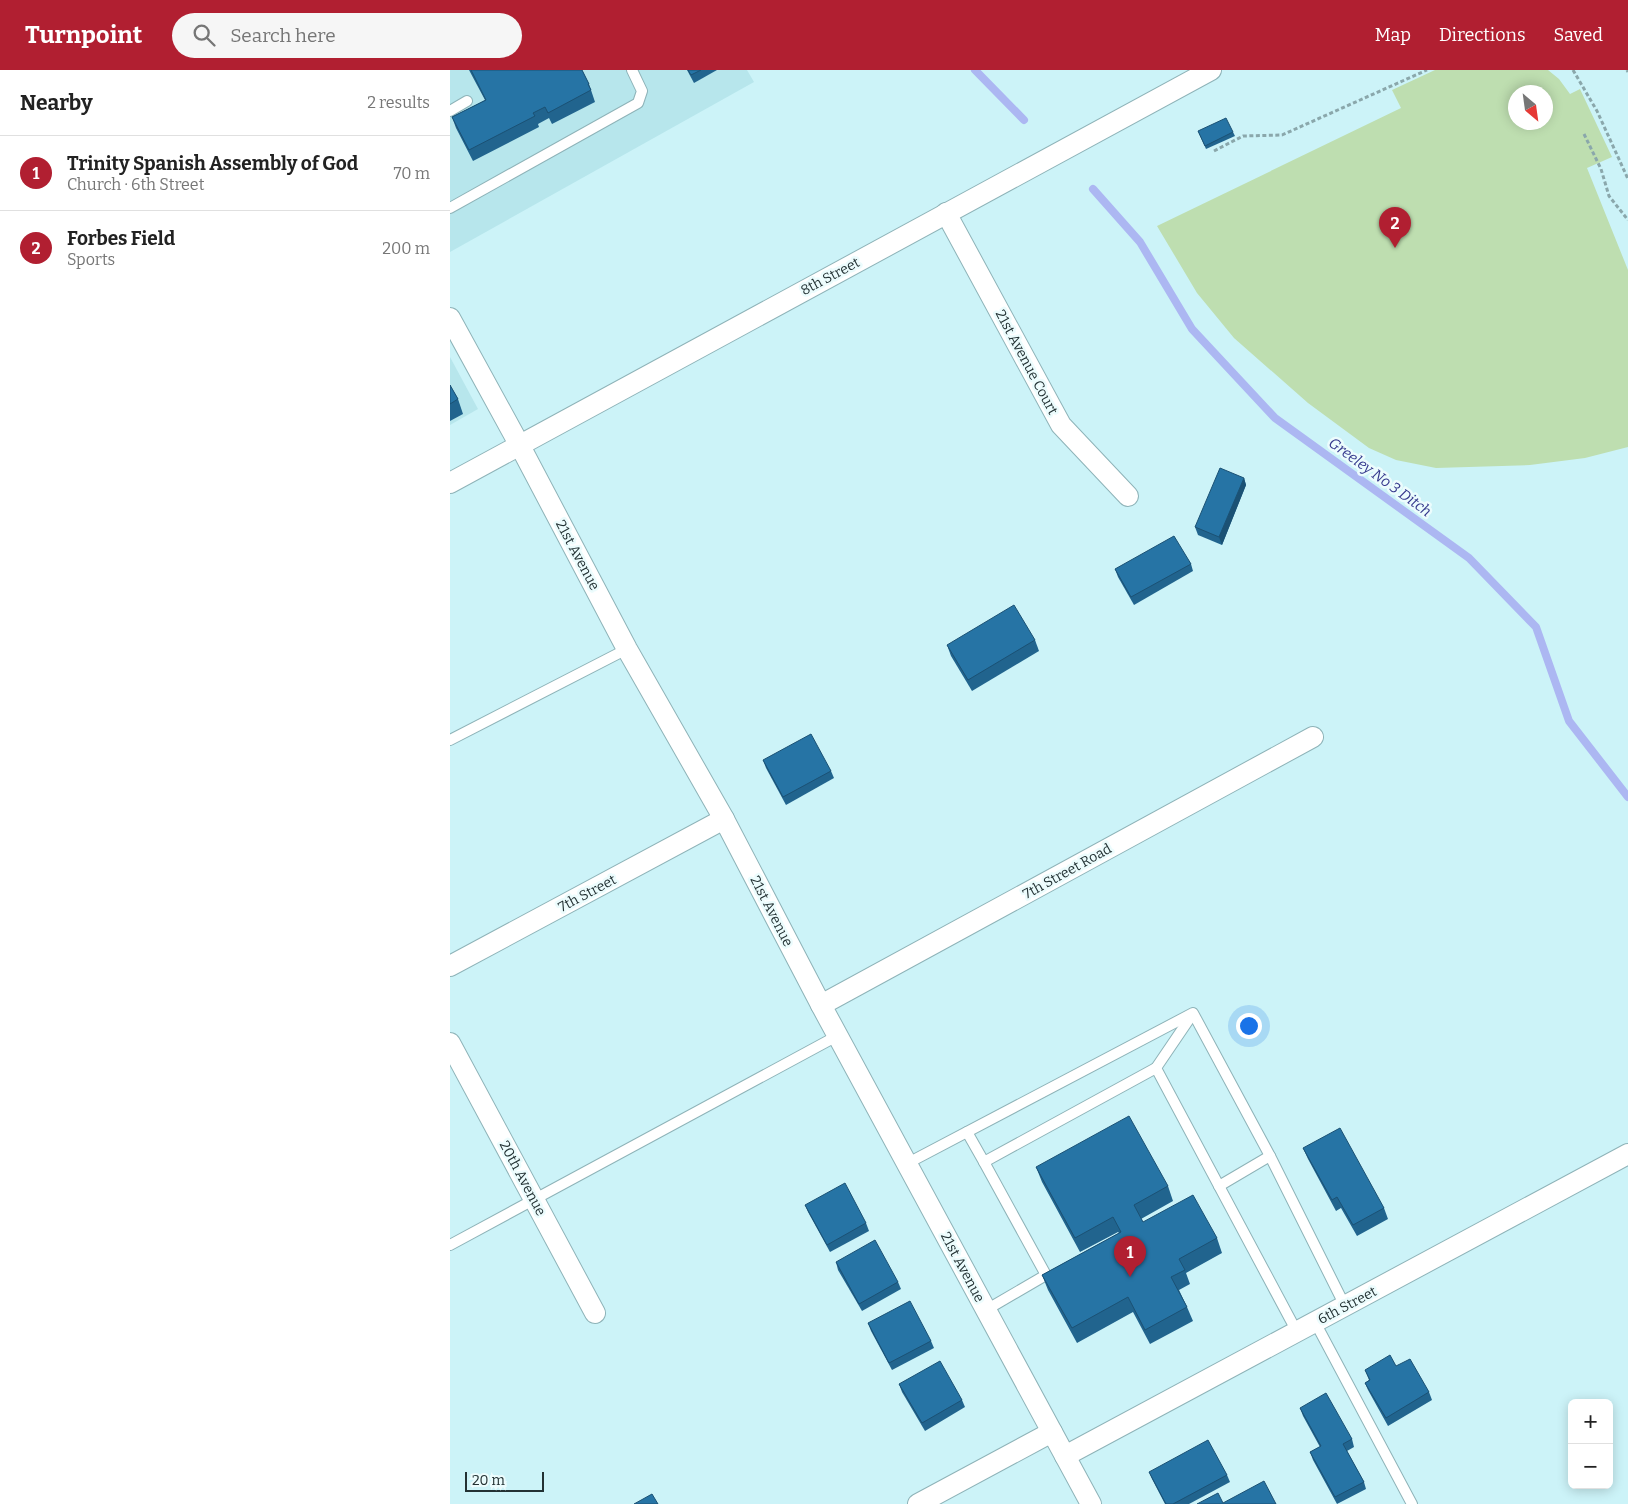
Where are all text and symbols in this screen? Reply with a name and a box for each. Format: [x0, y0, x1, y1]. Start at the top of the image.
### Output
search box [172, 13, 522, 58]
text: Turnpoint [25, 21, 142, 49]
icon: search [190, 21, 218, 49]
text: Search here [230, 24, 336, 47]
text: Map [1375, 24, 1411, 46]
text: Directions [1439, 24, 1526, 46]
text: Saved [1554, 24, 1603, 46]
north arrow [1508, 85, 1553, 130]
text: Nearby [20, 90, 93, 116]
text: 2 results [367, 93, 430, 112]
text: Trinity Spanish Assembly of God [67, 152, 358, 175]
text: 1 [33, 164, 39, 183]
text: 70 m [394, 164, 430, 183]
text: Church · 6th Street [67, 175, 204, 194]
pin: 2 [1379, 207, 1411, 248]
text: Forbes Field [67, 227, 175, 250]
text: 2 [31, 239, 41, 258]
text: 200 m [382, 239, 430, 258]
text: Sports [67, 250, 115, 269]
street label: 8th Street [798, 254, 863, 299]
street label: 21st Avenue Court [992, 307, 1061, 418]
water label: Greeley No 3 Ditch [1325, 434, 1435, 520]
street label: 21st Avenue [552, 517, 603, 593]
street label: 7th Street Road [1020, 840, 1115, 903]
street label: 7th Street [555, 871, 619, 916]
street label: 21st Avenue [746, 873, 797, 949]
your location [1236, 1013, 1262, 1039]
street label: 20th Avenue [496, 1138, 549, 1219]
street label: 21st Avenue [937, 1229, 988, 1305]
pin: 1 [1114, 1236, 1146, 1277]
street label: 6th Street [1315, 1283, 1380, 1328]
map controls [1568, 1399, 1613, 1489]
button: + [1568, 1399, 1613, 1444]
button: − [1568, 1444, 1613, 1489]
scale bar [465, 1469, 544, 1492]
text: 20 m [472, 1472, 505, 1489]

